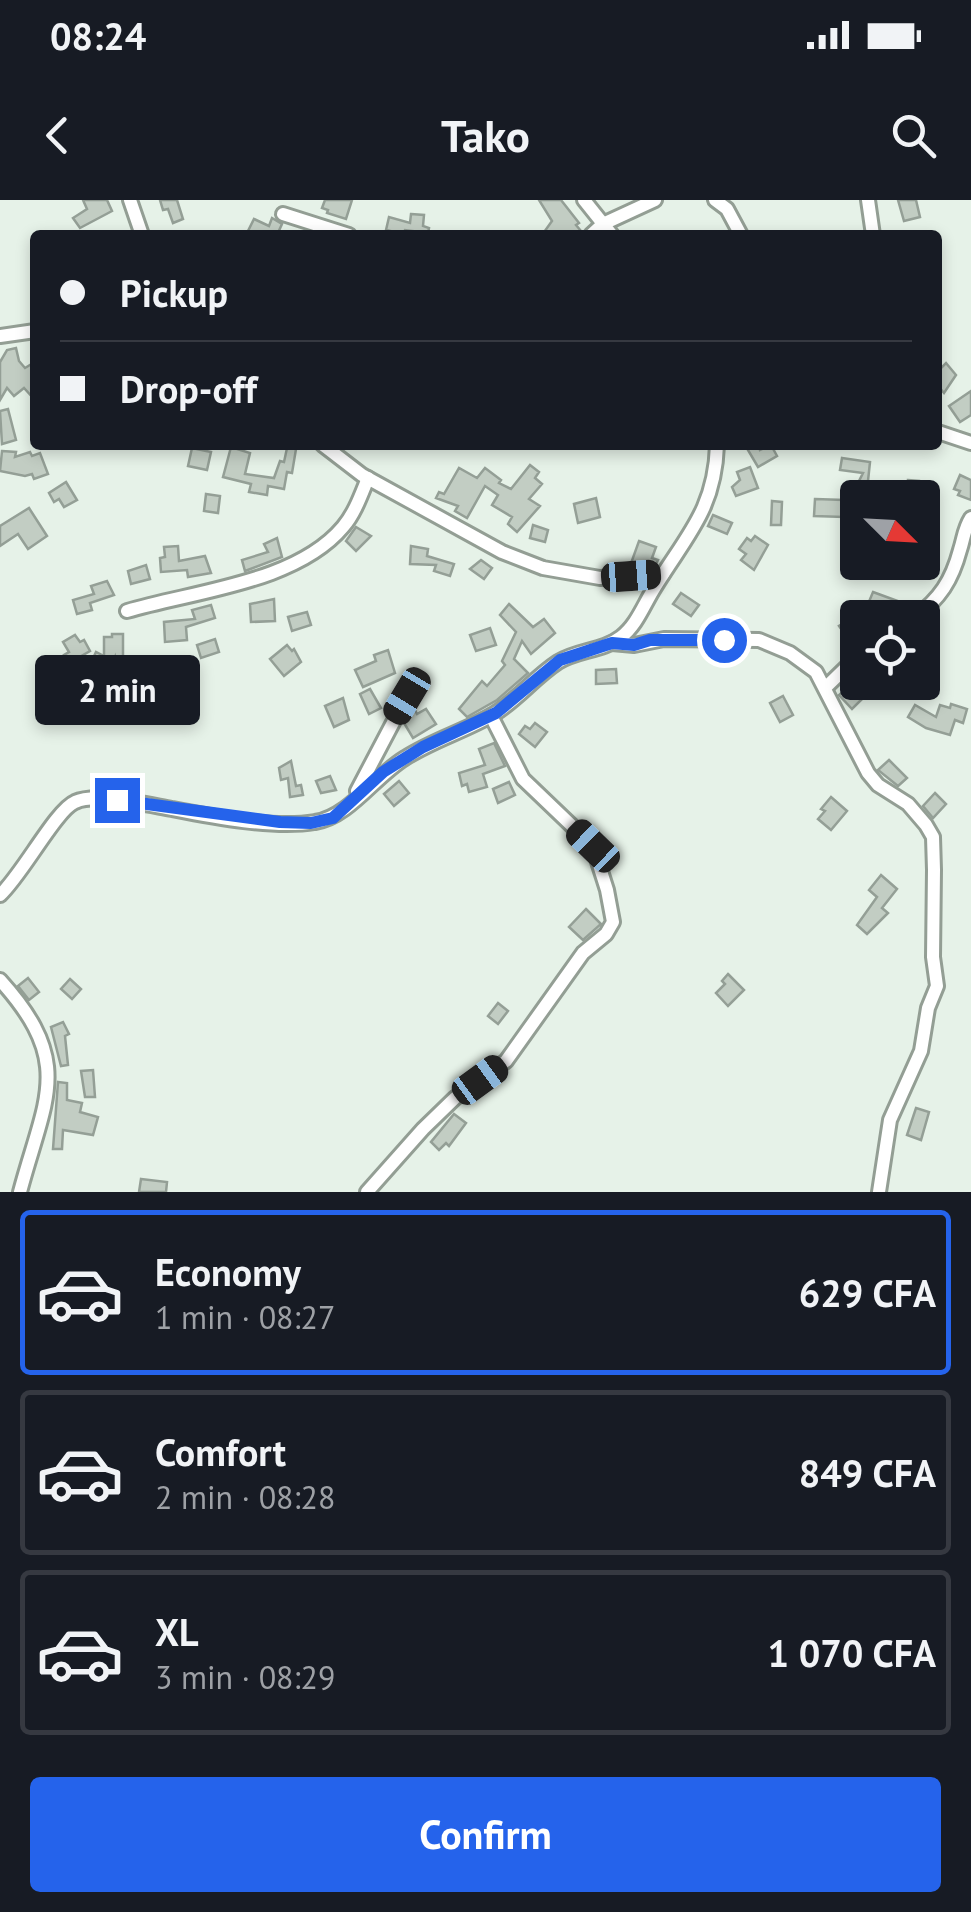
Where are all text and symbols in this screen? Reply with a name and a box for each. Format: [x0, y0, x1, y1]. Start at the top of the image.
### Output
text: 08:24 [50, 11, 146, 60]
text: Tako [441, 106, 530, 164]
icon: back [30, 108, 85, 163]
icon: search [886, 108, 941, 163]
text: Pickup [120, 268, 228, 317]
text: Drop-off [120, 364, 257, 413]
north arrow [840, 480, 940, 580]
map controls [840, 480, 940, 700]
car [600, 559, 662, 593]
button: locate [840, 600, 940, 700]
route start [702, 618, 747, 663]
callout: 2 min [34, 655, 200, 725]
car [379, 663, 435, 729]
text: 2 min [78, 669, 157, 711]
route end [95, 778, 140, 823]
car [561, 814, 625, 878]
car [447, 1050, 513, 1110]
text: Economy [155, 1247, 301, 1296]
icon: car [35, 1248, 125, 1338]
text: 629 CFA [799, 1268, 936, 1317]
text: 1 min · 08:27 [155, 1296, 335, 1338]
text: Comfort [155, 1427, 286, 1476]
icon: car [35, 1428, 125, 1518]
text: 849 CFA [799, 1448, 936, 1497]
text: 2 min · 08:28 [155, 1476, 335, 1518]
text: XL [155, 1607, 199, 1656]
icon: car [35, 1608, 125, 1698]
text: 1 070 CFA [768, 1628, 936, 1677]
text: 3 min · 08:29 [155, 1656, 335, 1698]
button: Confirm [30, 1777, 941, 1892]

